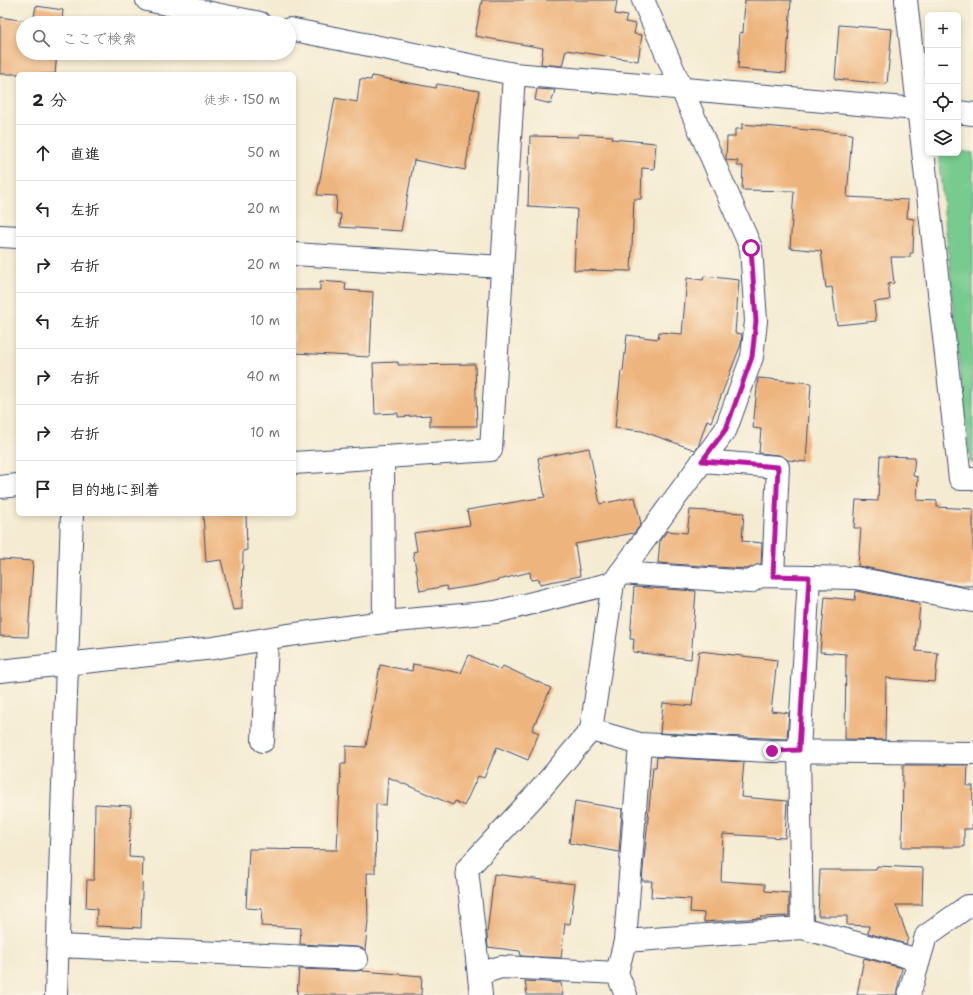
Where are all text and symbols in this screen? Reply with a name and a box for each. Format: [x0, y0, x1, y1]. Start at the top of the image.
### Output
map controls [925, 12, 961, 156]
button: + [925, 12, 961, 48]
search box [16, 16, 296, 60]
icon: search [30, 27, 52, 49]
text: ここで検索 [62, 29, 137, 49]
button: − [925, 48, 961, 84]
button: locate [925, 84, 961, 120]
text: 2 分 [32, 89, 67, 111]
text: 徒歩 · 150 m [204, 91, 280, 108]
button: layers [925, 120, 961, 156]
icon: ahead [32, 142, 54, 164]
text: 直進 [70, 144, 100, 164]
text: 50 m [247, 144, 280, 161]
icon: left [32, 198, 54, 220]
text: 左折 [70, 200, 100, 220]
text: 20 m [247, 200, 280, 217]
route start [742, 239, 760, 257]
icon: right [32, 254, 54, 276]
text: 右折 [70, 256, 100, 276]
text: 20 m [247, 256, 280, 273]
icon: left [32, 310, 54, 332]
text: 左折 [70, 312, 100, 332]
text: 10 m [250, 312, 280, 329]
icon: right [32, 366, 54, 388]
text: 右折 [70, 368, 100, 388]
text: 40 m [246, 368, 280, 385]
icon: right [32, 422, 54, 444]
text: 右折 [70, 424, 100, 444]
text: 10 m [250, 424, 280, 441]
icon: arrive [32, 478, 54, 500]
text: 目的地に到着 [70, 480, 160, 500]
route end [763, 742, 781, 760]

